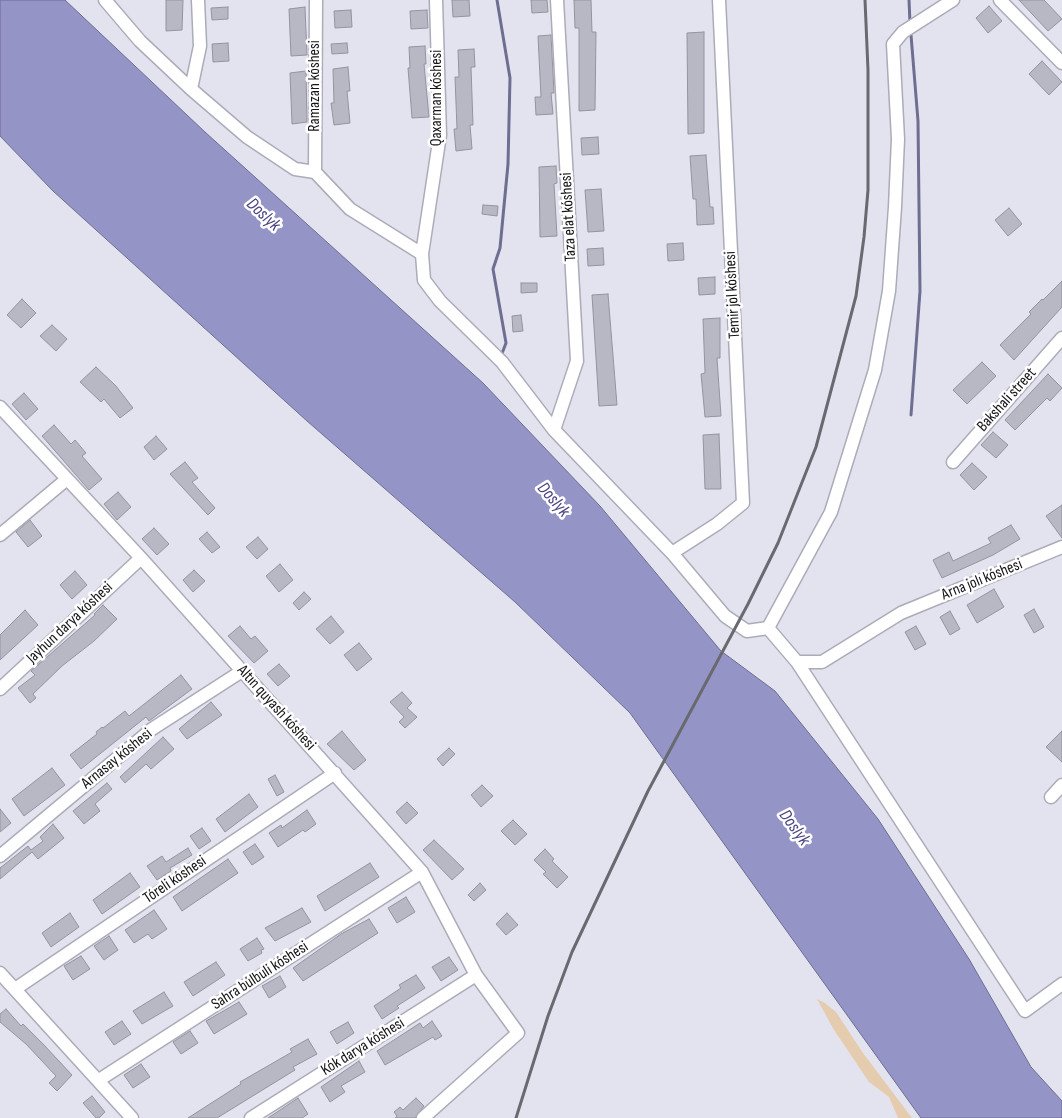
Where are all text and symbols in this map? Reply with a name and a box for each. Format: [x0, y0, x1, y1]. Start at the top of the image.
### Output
street label: Ramazan kóshesi [305, 40, 325, 132]
street label: Qaxarman kóshesi [427, 50, 447, 146]
street label: Taza elat kóshesi [557, 172, 581, 262]
water label: Doslyk [241, 194, 285, 236]
street label: Temir jol kóshesi [721, 251, 745, 339]
street label: Bakshali street [973, 364, 1041, 436]
water label: Doslyk [532, 478, 574, 522]
street label: Arna jolı kóshesi [939, 555, 1025, 605]
street label: Jayhun darya kóshesi [23, 578, 117, 668]
street label: Altın quyash kóshesi [233, 661, 319, 755]
street label: Arnasay kóshesi [78, 725, 156, 793]
water label: Doslyk [774, 806, 814, 850]
street label: Tóreli kóshesi [140, 852, 210, 908]
street label: Sahra búlbuli kóshesi [208, 938, 312, 1014]
street label: Kók darya kóshesi [318, 1014, 408, 1080]

